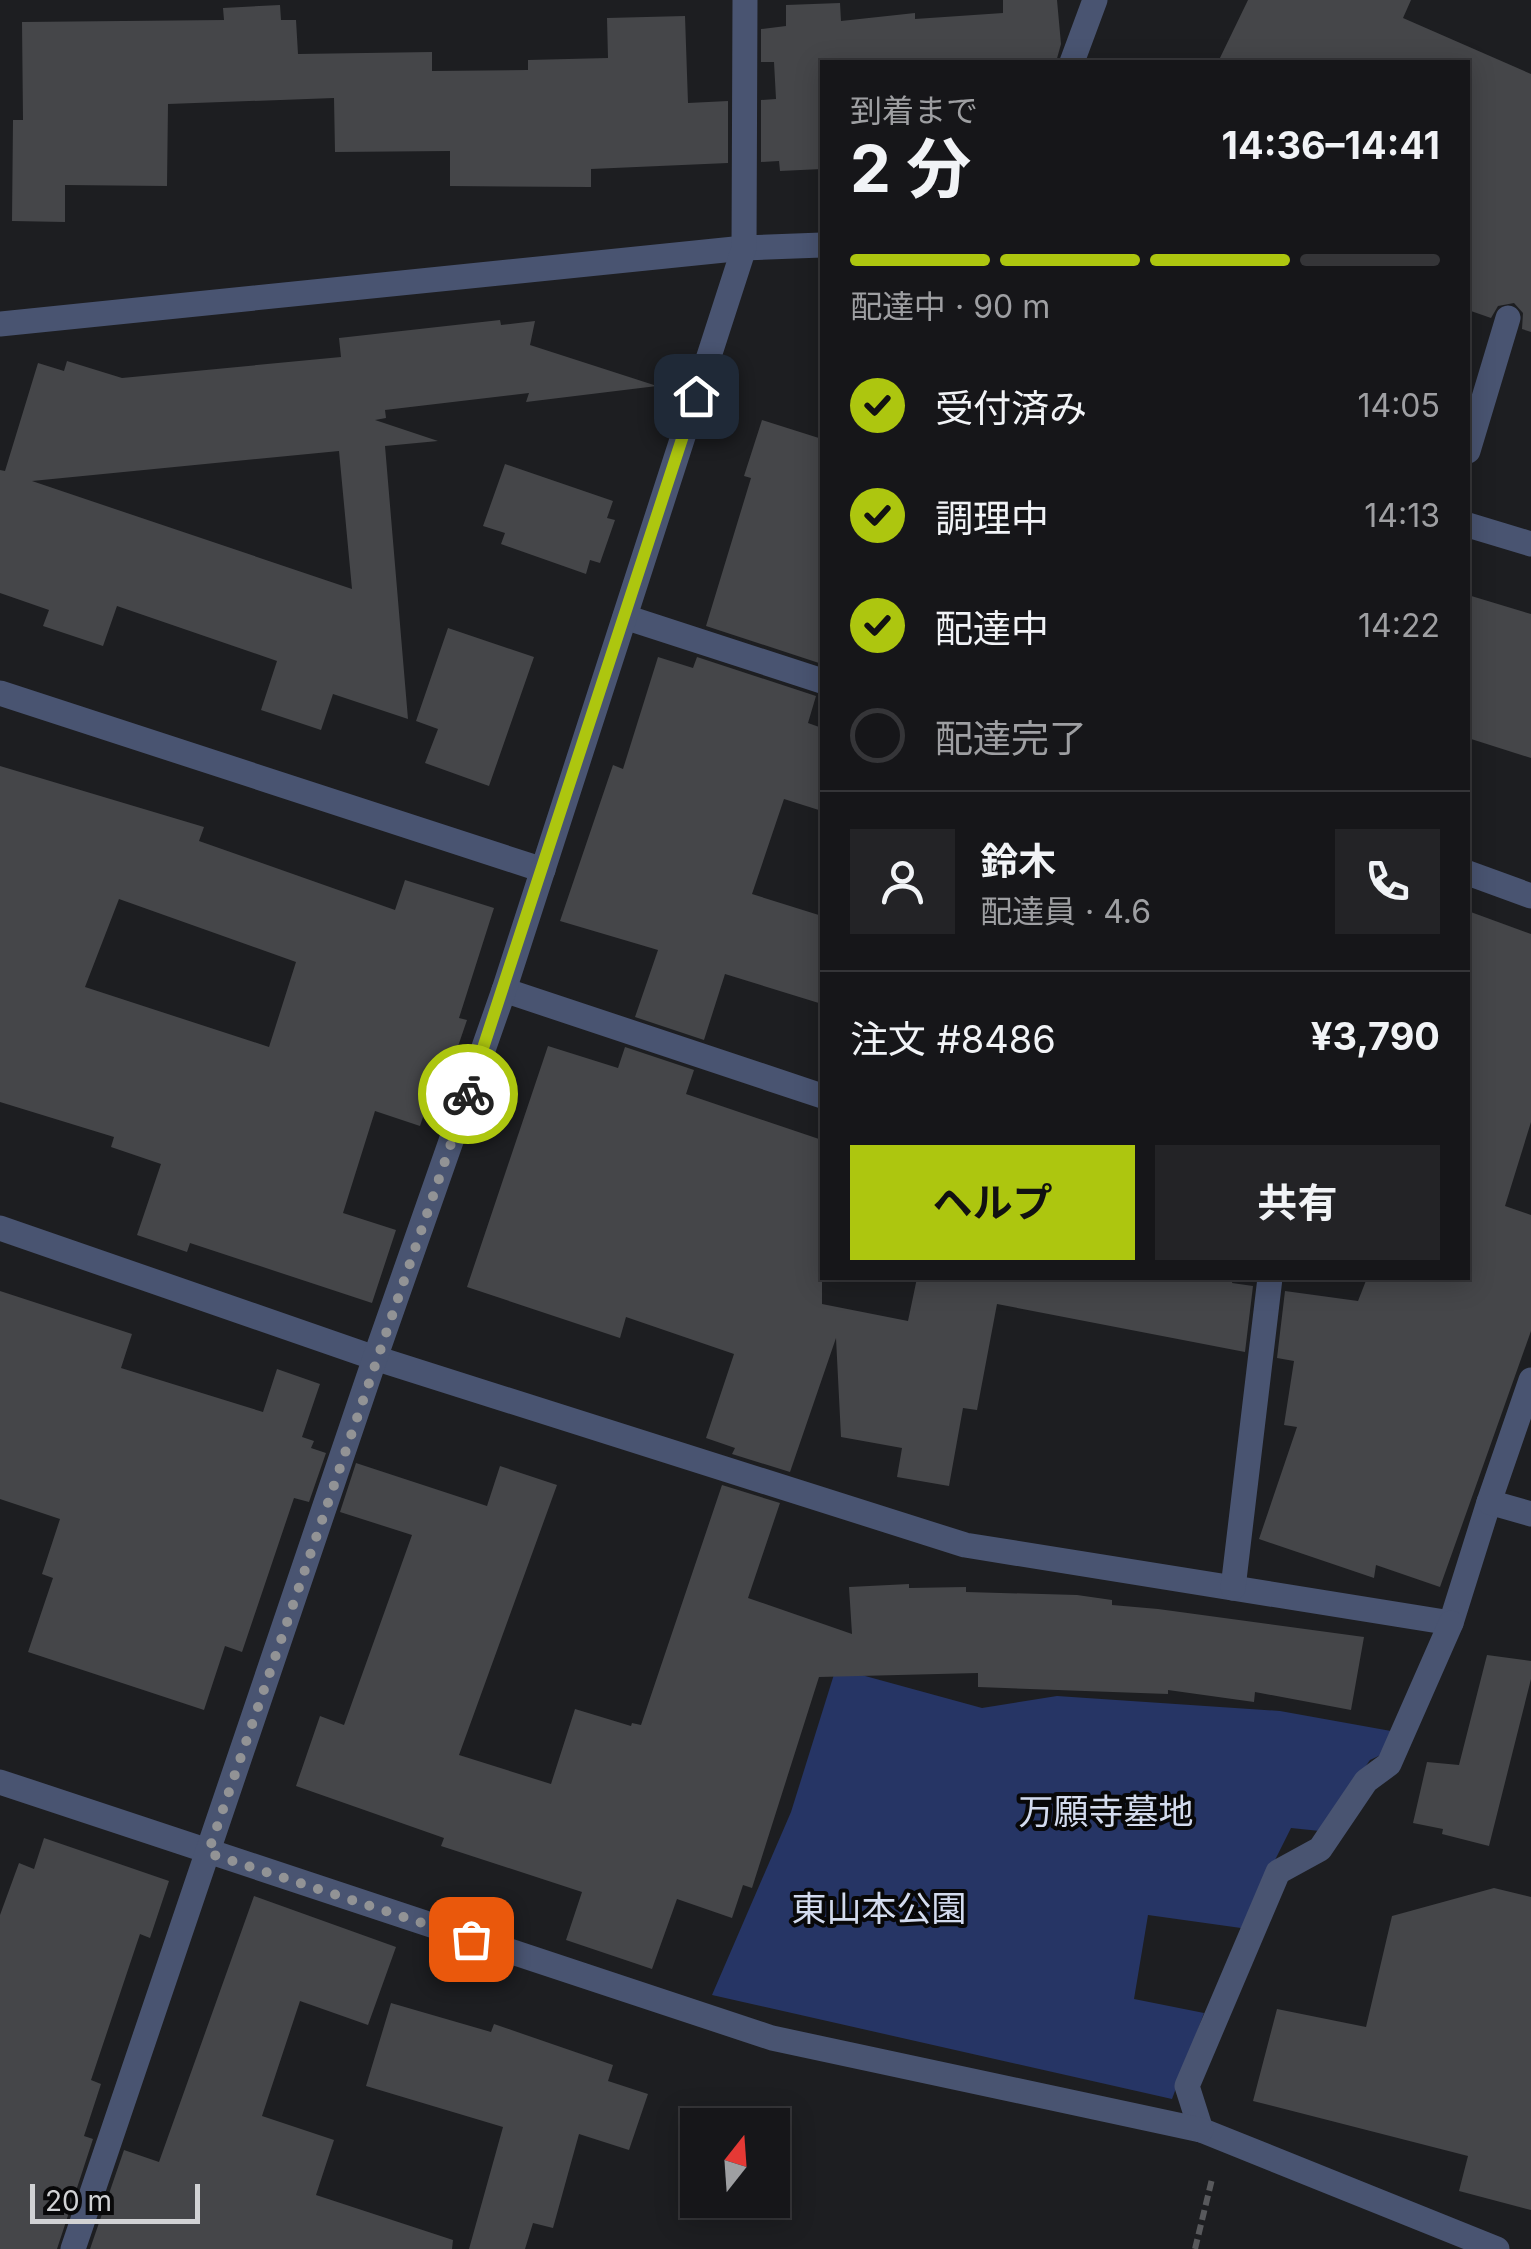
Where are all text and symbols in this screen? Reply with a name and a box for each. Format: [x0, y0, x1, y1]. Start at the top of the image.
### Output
text: 到着まで [850, 91, 978, 130]
text: 14:36–14:41 [1222, 122, 1440, 168]
text: 2 分 [850, 129, 971, 208]
text: 配達中 · 90 m [850, 287, 1050, 326]
pin [654, 354, 739, 439]
icon: home [669, 369, 724, 424]
icon: check [850, 378, 905, 433]
text: 受付済み [935, 385, 1087, 431]
text: 14:05 [1357, 386, 1440, 425]
icon: check [850, 488, 905, 543]
text: 調理中 [935, 495, 1049, 541]
text: 14:13 [1364, 496, 1440, 535]
icon: check [850, 598, 905, 653]
text: 配達中 [935, 605, 1049, 651]
text: 14:22 [1358, 606, 1440, 645]
text: 配達完了 [935, 715, 1087, 761]
button: person [850, 829, 955, 934]
button: phone [1335, 829, 1440, 934]
text: 鈴木 [980, 838, 1056, 884]
text: 配達員 · 4.6 [980, 892, 1151, 931]
text: ¥3,790 [1311, 1013, 1440, 1059]
text: 注文 #8486 [850, 1016, 1056, 1062]
courier [418, 1044, 518, 1144]
icon: bike [441, 1067, 496, 1122]
button: ヘルプ [850, 1145, 1135, 1260]
button: 共有 [1155, 1145, 1440, 1260]
park label: 万願寺墓地 [1018, 1790, 1194, 1832]
park label: 東山本公園 [791, 1887, 967, 1929]
pin [429, 1897, 514, 1982]
icon: bag [444, 1912, 499, 1967]
north arrow [680, 2108, 790, 2218]
map controls [680, 2108, 790, 2218]
scale bar [30, 2179, 200, 2224]
text: 20 m [45, 2184, 112, 2218]

